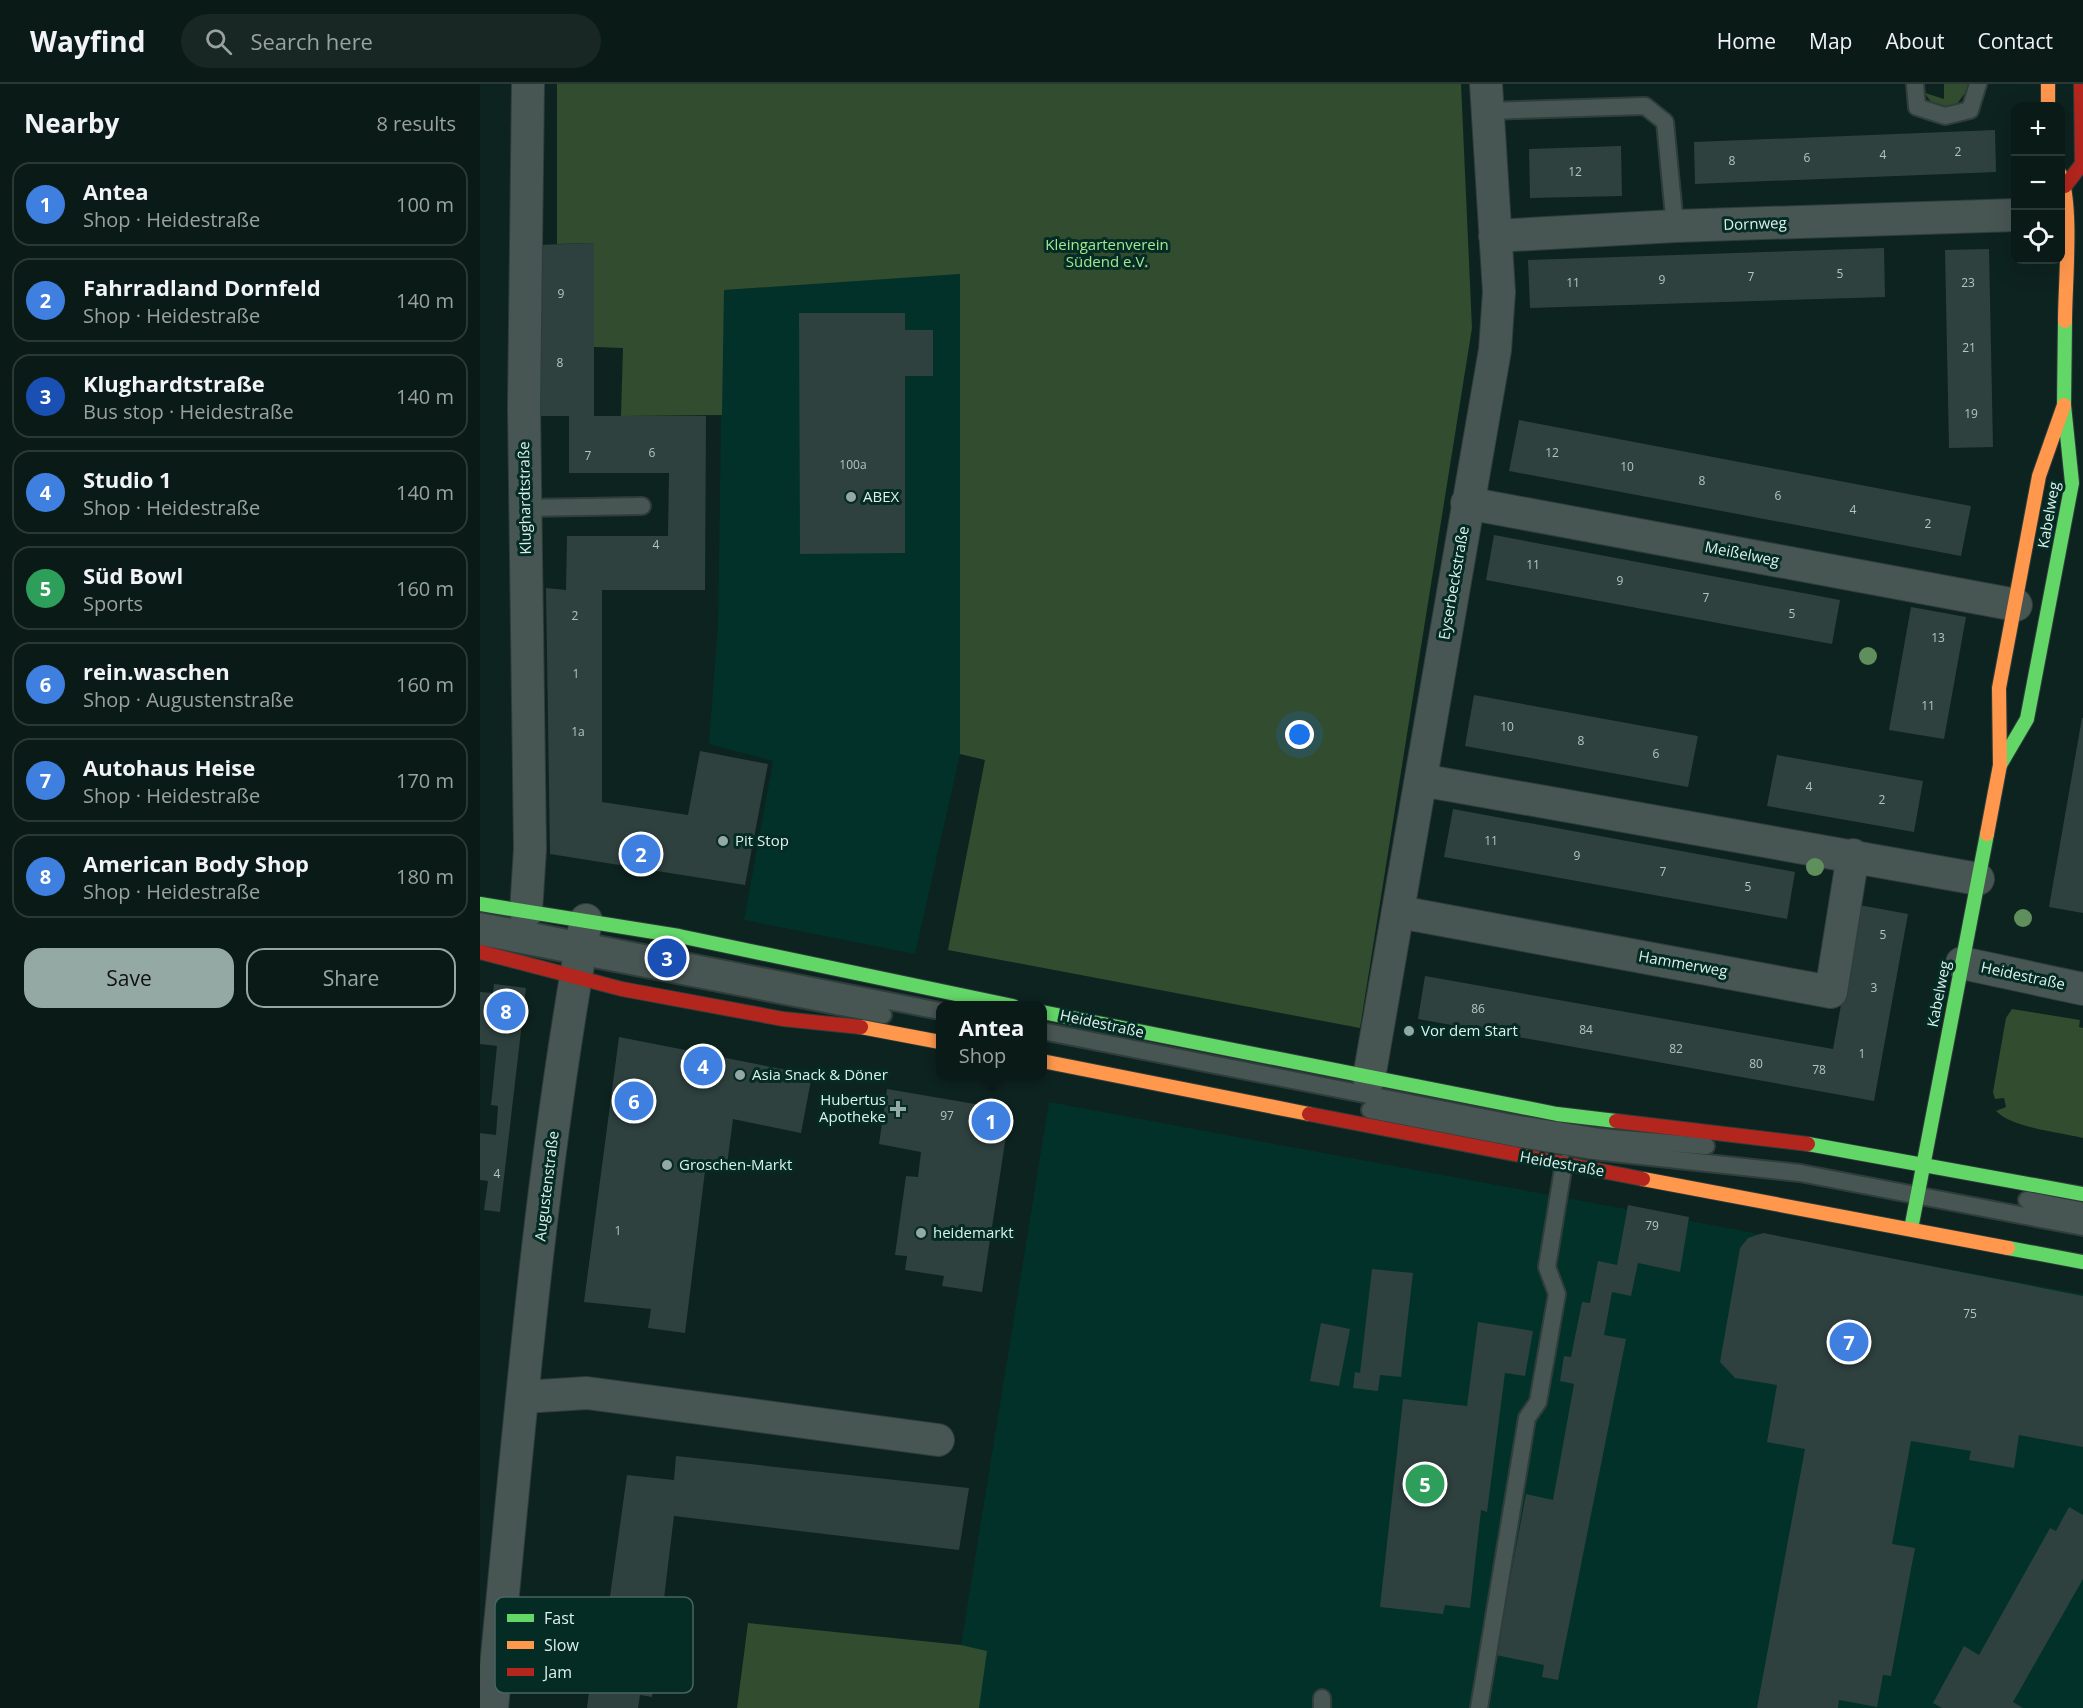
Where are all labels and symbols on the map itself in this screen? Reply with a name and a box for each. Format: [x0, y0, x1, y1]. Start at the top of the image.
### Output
house number: 2 [1955, 143, 1962, 160]
house number: 4 [1880, 146, 1887, 163]
house number: 6 [1804, 149, 1811, 166]
house number: 8 [1729, 152, 1736, 169]
house number: 12 [1568, 163, 1582, 180]
street label: Dornweg [1723, 212, 1787, 234]
park label: Kleingartenverein Südend e.V. [1045, 234, 1169, 271]
house number: 5 [1837, 265, 1844, 282]
house number: 7 [1748, 268, 1755, 285]
house number: 9 [1659, 271, 1666, 288]
house number: 11 [1566, 274, 1580, 291]
house number: 23 [1961, 274, 1975, 291]
house number: 9 [558, 285, 565, 302]
house number: 21 [1962, 339, 1976, 356]
house number: 8 [557, 354, 564, 371]
house number: 19 [1964, 405, 1978, 422]
street label: Klughardtstraße [513, 441, 535, 555]
house number: 6 [649, 444, 656, 461]
house number: 12 [1545, 444, 1559, 461]
house number: 7 [585, 447, 592, 464]
house number: 100a [839, 456, 867, 473]
house number: 10 [1620, 458, 1634, 475]
house number: 8 [1699, 472, 1706, 489]
street label: Kabelweg [2032, 480, 2064, 550]
place label: ABEX [863, 486, 900, 506]
house number: 6 [1775, 487, 1782, 504]
marker: ABEX [844, 490, 858, 504]
house number: 4 [1850, 501, 1857, 518]
house number: 2 [1925, 515, 1932, 532]
street label: Eyserbeckstraße [1433, 524, 1473, 641]
house number: 4 [653, 536, 660, 553]
street label: Meißelweg [1703, 536, 1781, 570]
house number: 11 [1526, 556, 1540, 573]
house number: 9 [1617, 572, 1624, 589]
house number: 7 [1703, 589, 1710, 606]
house number: 5 [1789, 605, 1796, 622]
house number: 2 [572, 607, 579, 624]
house number: 13 [1931, 629, 1945, 646]
house number: 1 [573, 665, 579, 682]
house number: 11 [1921, 697, 1935, 714]
house number: 10 [1500, 718, 1514, 735]
your location [1285, 720, 1314, 749]
house number: 1a [571, 723, 585, 740]
house number: 8 [1578, 732, 1585, 749]
house number: 6 [1653, 745, 1660, 762]
house number: 4 [1806, 778, 1813, 795]
house number: 2 [1879, 791, 1886, 808]
place label: Pit Stop [735, 830, 789, 850]
pin: 2 [622, 832, 660, 876]
house number: 11 [1484, 832, 1498, 849]
marker: Pit Stop [716, 834, 730, 848]
house number: 9 [1574, 847, 1581, 864]
house number: 7 [1660, 863, 1667, 880]
house number: 5 [1745, 878, 1752, 895]
house number: 5 [1880, 926, 1887, 943]
pin: 3 [648, 936, 687, 980]
street label: Hammerweg [1637, 945, 1729, 981]
street label: Heidestraße [1979, 956, 2067, 994]
street label: Kabelweg [1922, 959, 1954, 1029]
house number: 3 [1871, 979, 1878, 996]
pin: 8 [486, 988, 526, 1034]
house number: 86 [1471, 1000, 1485, 1017]
street label: Heidestraße [1058, 1004, 1146, 1042]
place label: Vor dem Start [1421, 1020, 1518, 1040]
house number: 84 [1579, 1021, 1593, 1038]
marker: Vor dem Start [1402, 1024, 1416, 1038]
house number: 82 [1669, 1040, 1683, 1057]
pin: 4 [684, 1044, 722, 1088]
house number: 1 [1859, 1045, 1865, 1062]
house number: 80 [1749, 1055, 1763, 1072]
house number: 78 [1812, 1061, 1826, 1078]
place label: Asia Snack & Döner [752, 1064, 888, 1084]
marker: Asia Snack & Döner [733, 1068, 747, 1082]
pin: 6 [614, 1078, 654, 1124]
place label: Hubertus Apotheke [819, 1089, 886, 1126]
pin: 1 [972, 1098, 1010, 1144]
marker: Hubertus Apotheke [891, 1102, 905, 1116]
house number: 97 [940, 1107, 954, 1124]
street label: Augustenstraße [529, 1130, 563, 1242]
street label: Heidestraße [1518, 1146, 1606, 1180]
place label: Groschen-Markt [679, 1154, 792, 1174]
marker: Groschen-Markt [660, 1158, 674, 1172]
house number: 4 [494, 1165, 501, 1182]
house number: 79 [1645, 1217, 1659, 1234]
house number: 1 [615, 1222, 621, 1239]
place label: heidemarkt [933, 1222, 1014, 1242]
marker: heidemarkt [914, 1226, 928, 1240]
house number: 75 [1963, 1305, 1977, 1322]
pin: 7 [1830, 1320, 1868, 1364]
pin: 5 [1406, 1462, 1444, 1506]
legend [495, 1597, 693, 1693]
text: Fast [544, 1607, 575, 1629]
text: Slow [544, 1634, 579, 1656]
text: Jam [542, 1661, 572, 1683]

